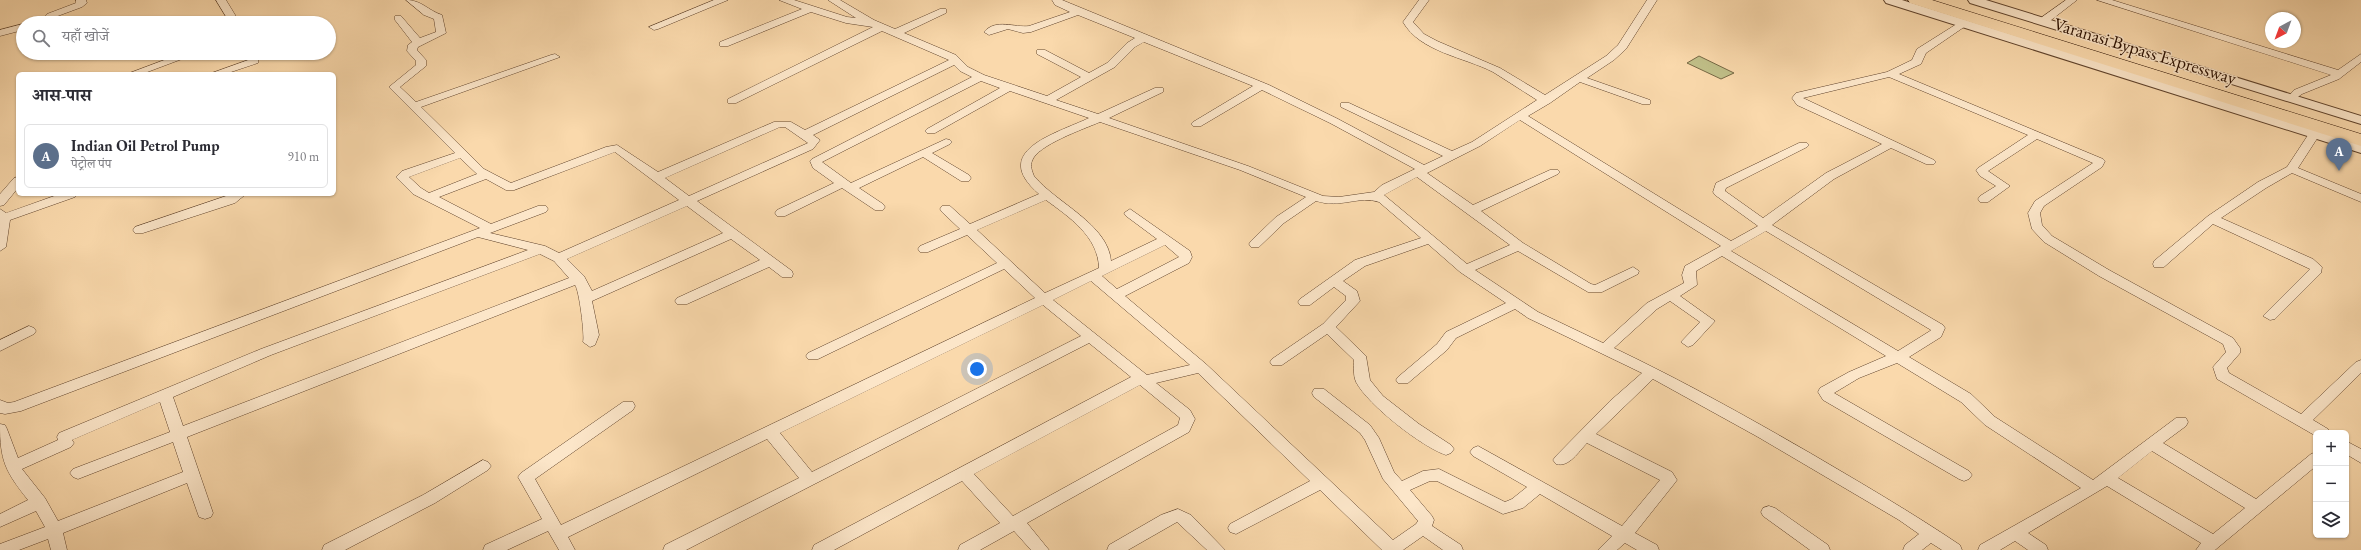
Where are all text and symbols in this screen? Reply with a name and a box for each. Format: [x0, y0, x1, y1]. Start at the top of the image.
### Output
street label: Varanasi Bypass Expressway [2051, 12, 2239, 89]
north arrow [2265, 12, 2301, 48]
search box [16, 16, 336, 60]
text: यहाँ खोजें [62, 26, 109, 45]
icon: search [30, 27, 52, 49]
text: आस-पास [32, 84, 91, 106]
text: Indian Oil Petrol Pump [71, 136, 219, 155]
pin: A [2326, 138, 2352, 171]
text: A [41, 148, 51, 165]
text: 910 m [288, 148, 319, 165]
text: पेट्रोल पंप [71, 155, 111, 172]
your location [967, 359, 987, 379]
map controls [2313, 430, 2349, 538]
button: + [2313, 430, 2349, 466]
button: − [2313, 466, 2349, 502]
button: layers [2313, 502, 2349, 538]

